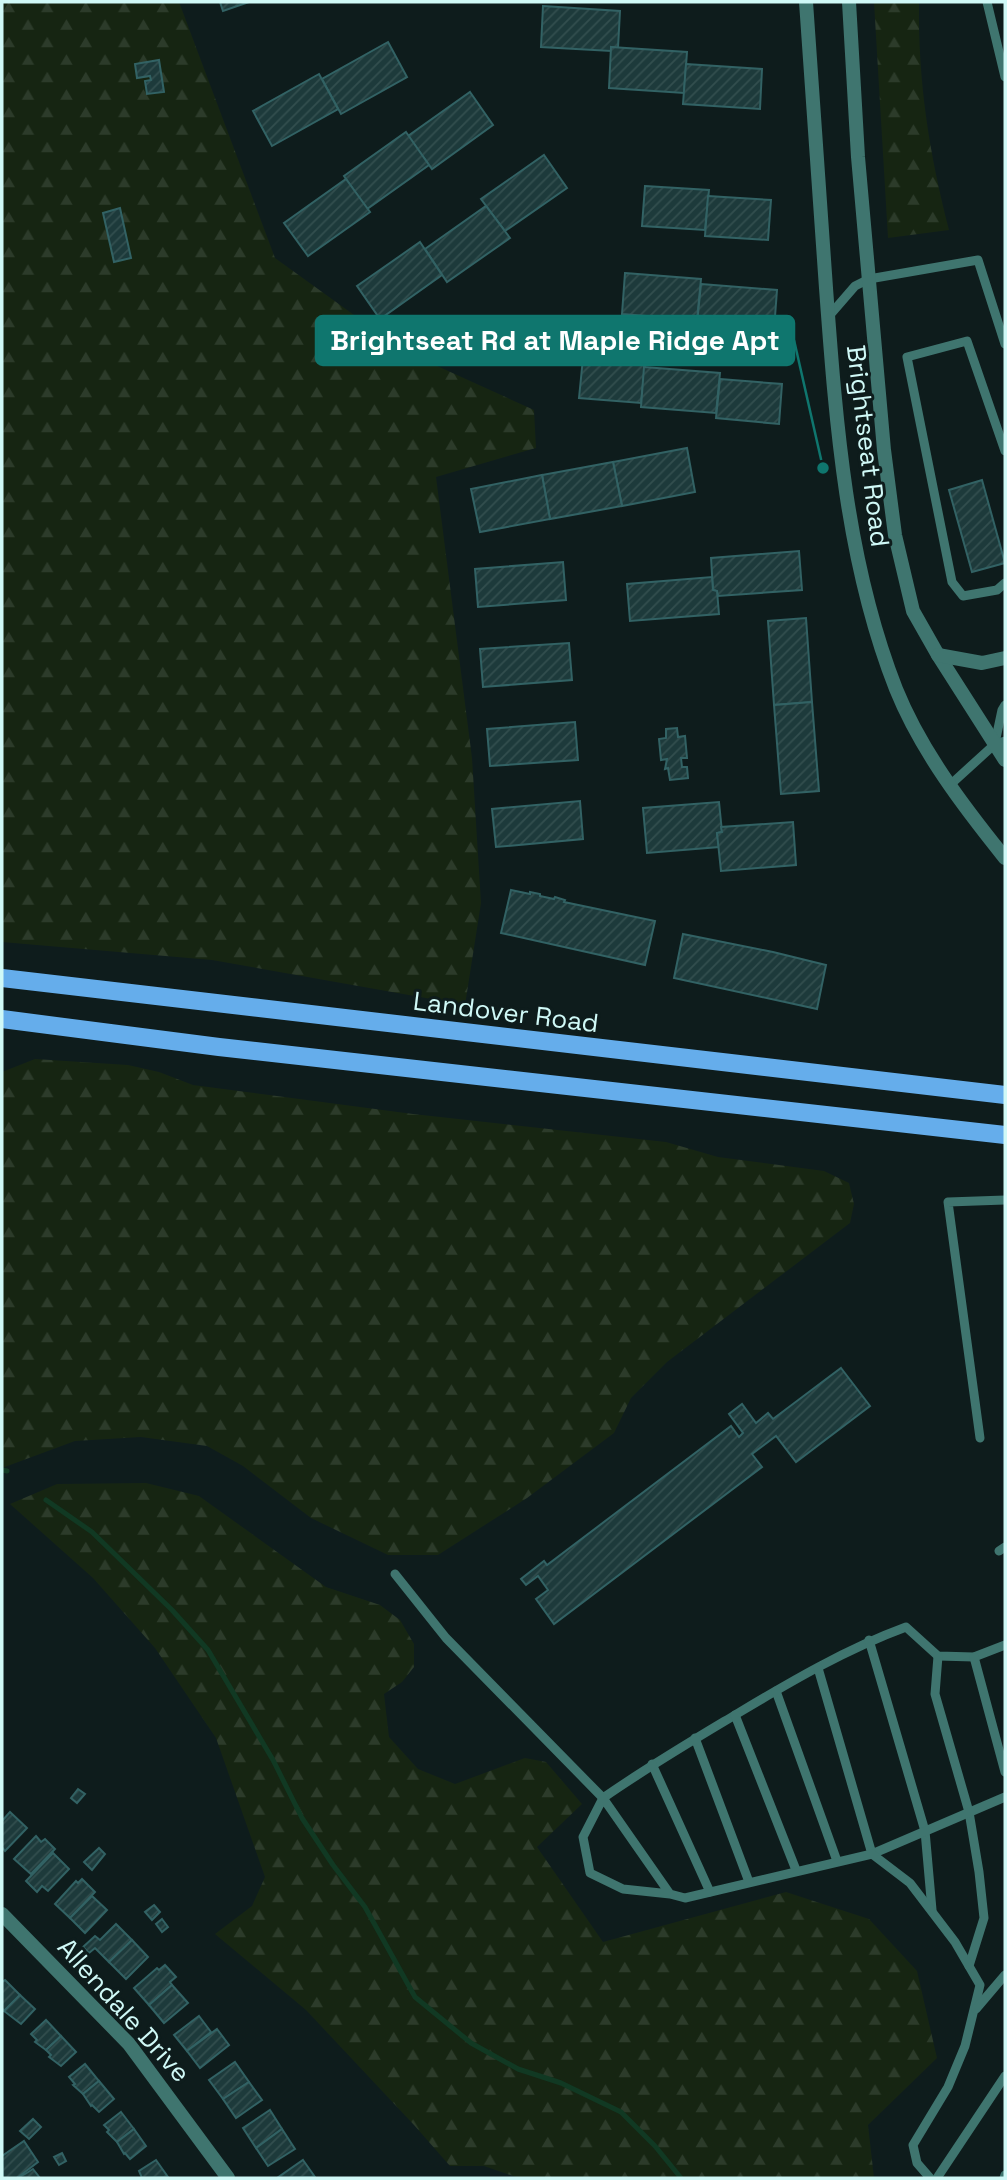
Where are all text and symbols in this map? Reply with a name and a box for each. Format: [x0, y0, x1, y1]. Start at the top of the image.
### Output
callout: Brightseat Rd at Maple Ridge Apt [316, 316, 794, 365]
text: Brightseat Rd at Maple Ridge Apt [330, 322, 780, 358]
street label: Brightseat Road [839, 343, 897, 549]
street label: Landover Road [411, 984, 601, 1040]
street label: Allendale Drive [50, 1931, 198, 2089]

